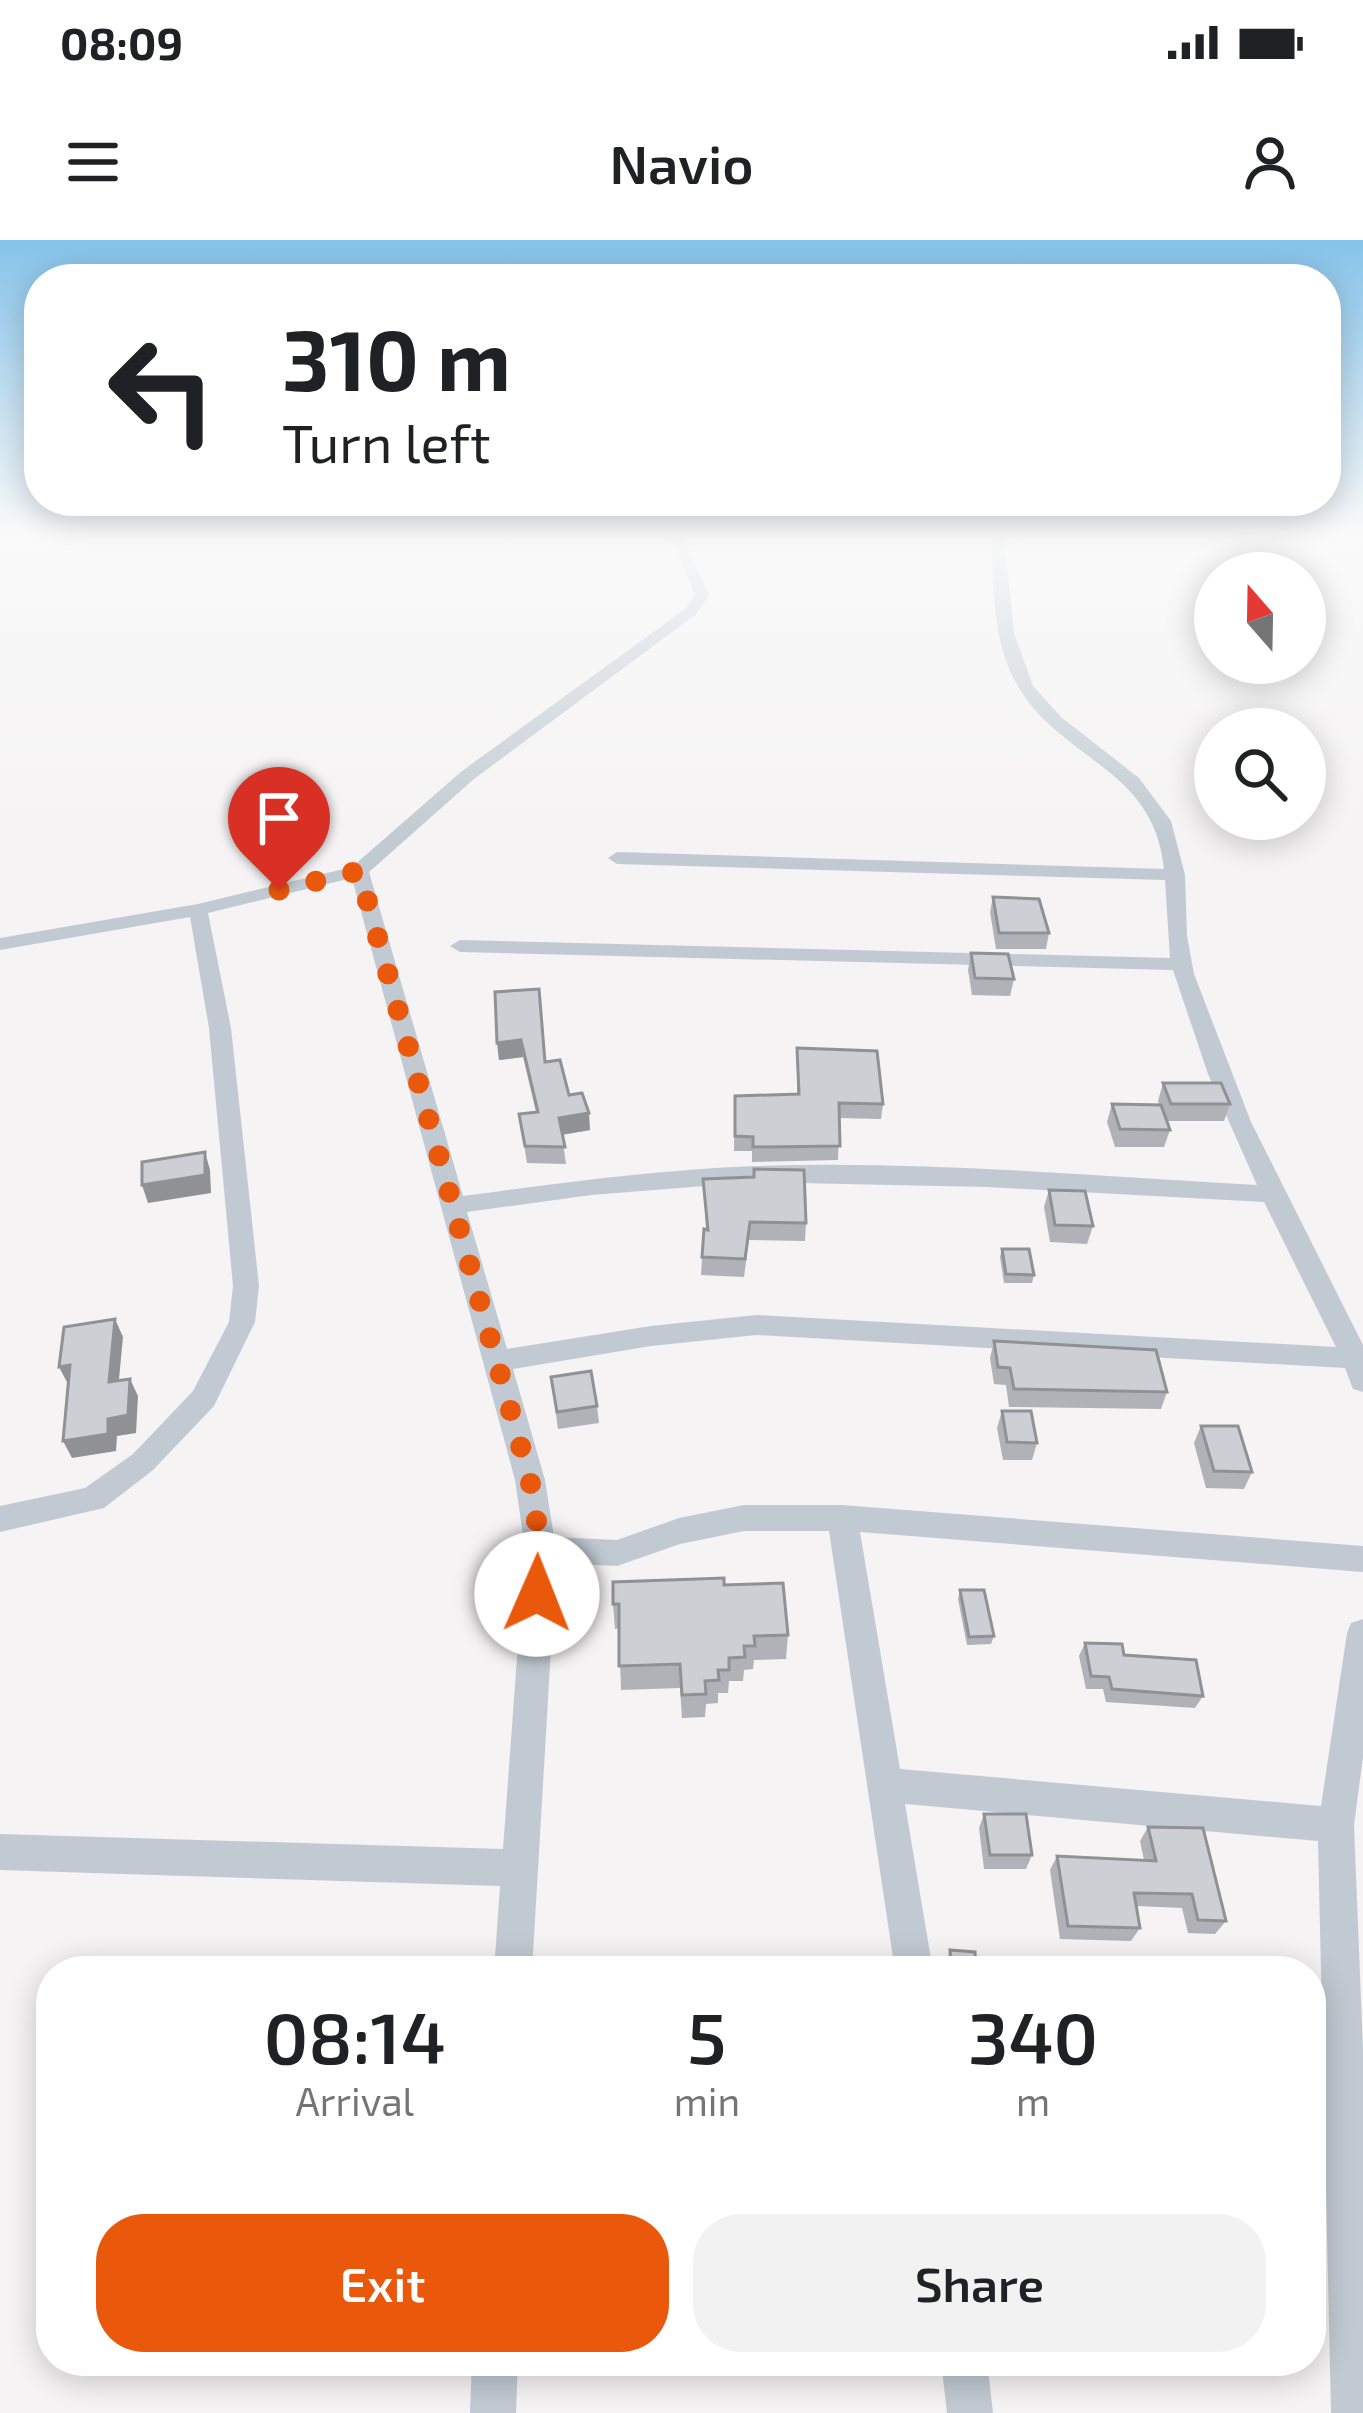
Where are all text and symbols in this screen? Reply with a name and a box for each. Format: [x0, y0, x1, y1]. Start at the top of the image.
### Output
text: 08:09 [60, 15, 183, 69]
icon: menu [60, 129, 126, 195]
icon: person [1237, 129, 1303, 195]
text: Navio [609, 130, 754, 195]
text: 310 m [282, 307, 511, 408]
icon: left [84, 312, 240, 468]
text: Turn left [282, 409, 491, 474]
north arrow [1194, 552, 1326, 684]
map controls [1194, 552, 1326, 840]
button: search [1194, 708, 1326, 840]
pin [228, 767, 330, 890]
icon: arrive [246, 785, 312, 851]
position arrow [474, 1531, 600, 1657]
text: 08:14 [264, 1992, 446, 2078]
text: 5 [687, 1992, 727, 2078]
text: 340 [968, 1992, 1098, 2078]
text: Arrival [295, 2077, 414, 2124]
text: min [674, 2077, 740, 2124]
text: m [1016, 2077, 1050, 2124]
button: Exit [96, 2214, 669, 2352]
button: Share [693, 2214, 1266, 2352]

